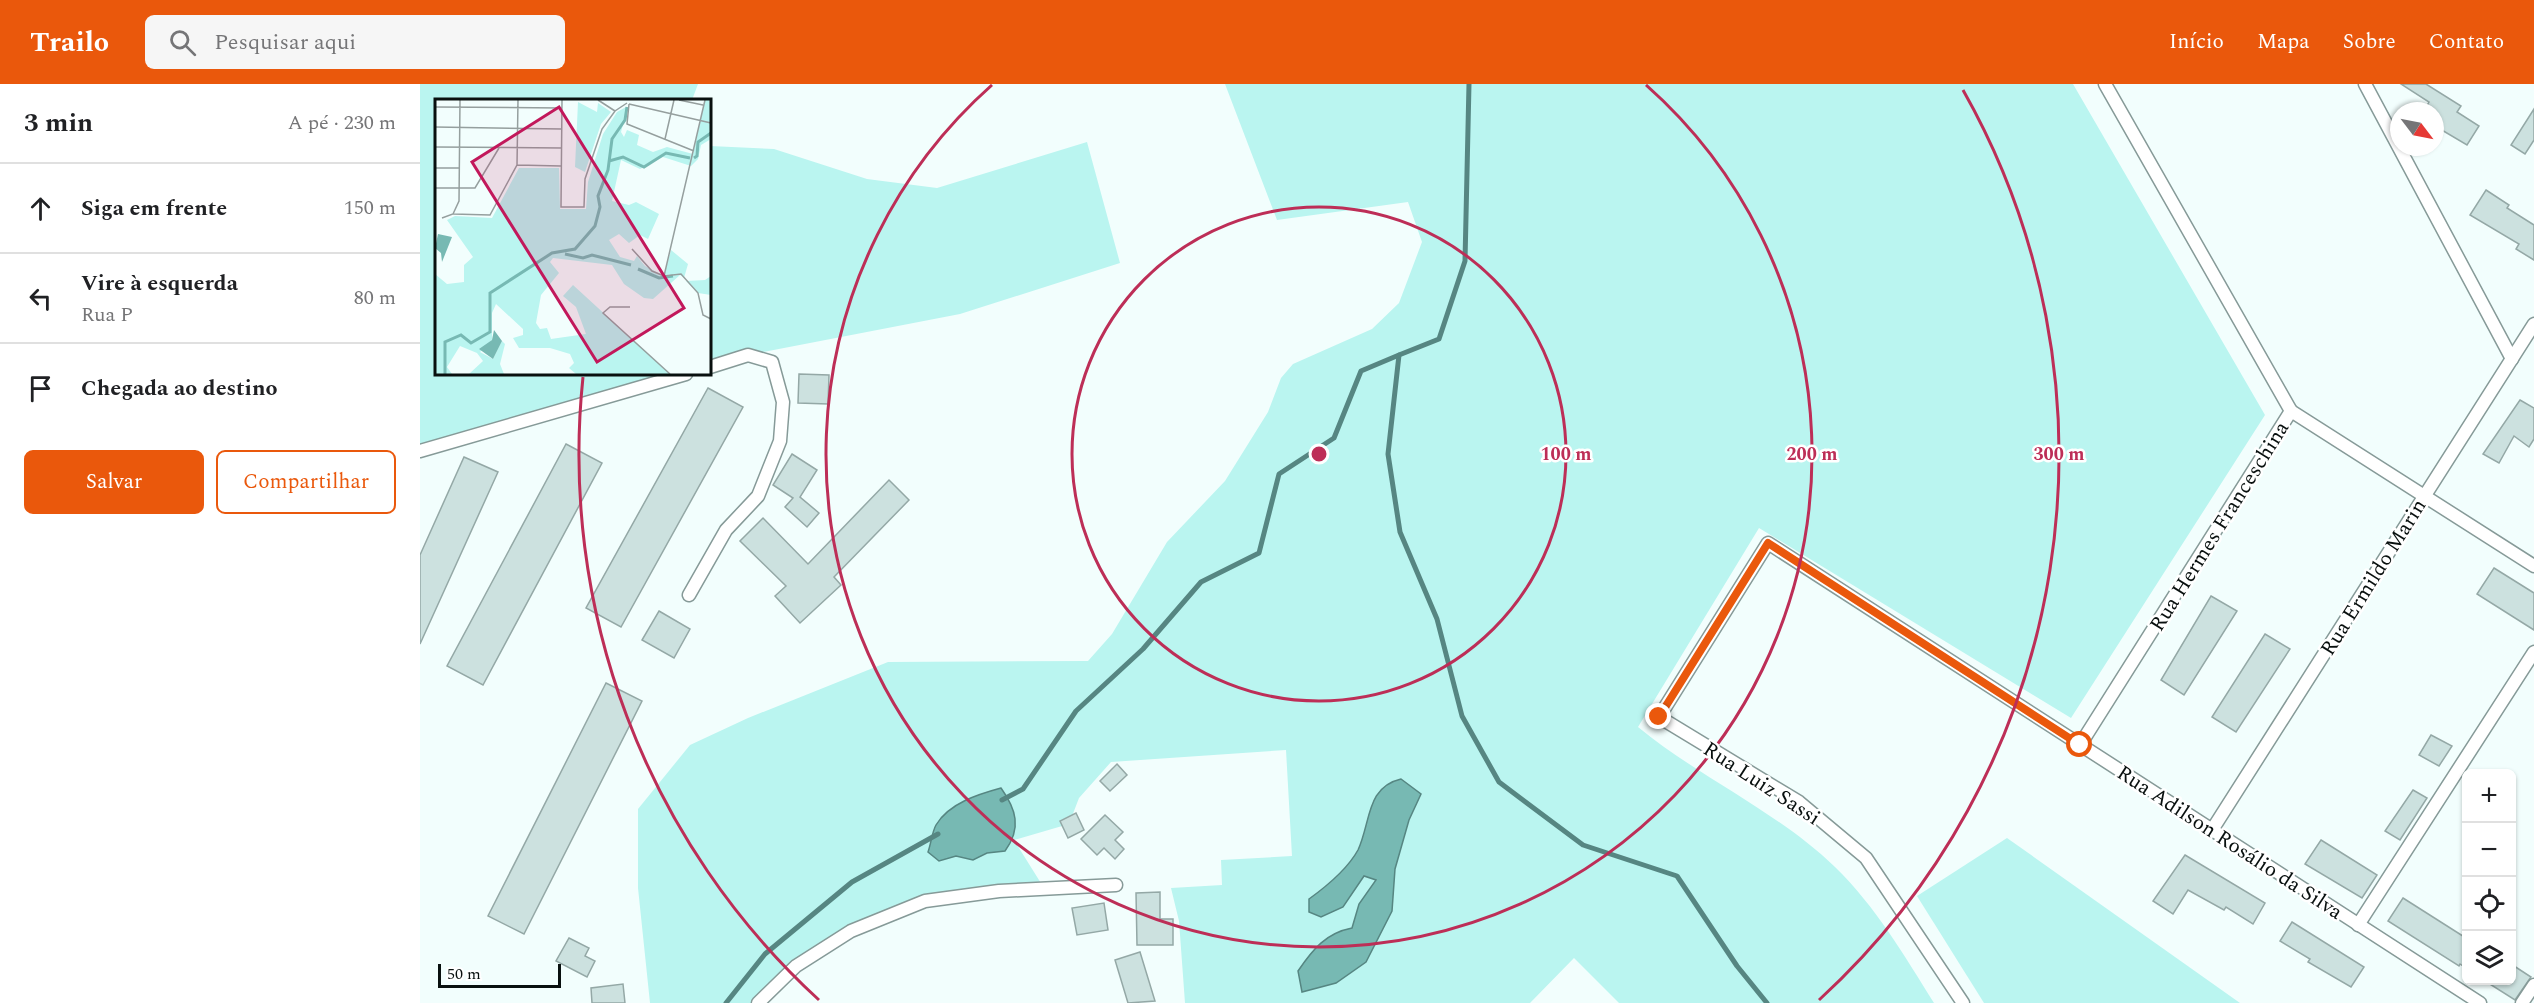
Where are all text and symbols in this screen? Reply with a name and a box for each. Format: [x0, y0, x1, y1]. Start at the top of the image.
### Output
search box [145, 15, 565, 69]
text: Trailo [30, 21, 109, 64]
icon: search [166, 26, 199, 59]
text: Pesquisar aqui [214, 26, 356, 59]
text: Início [2169, 26, 2224, 58]
text: Mapa [2257, 26, 2310, 58]
text: Sobre [2343, 26, 2396, 58]
text: Contato [2429, 26, 2504, 58]
inset map [435, 99, 711, 375]
north arrow [2390, 102, 2444, 156]
text: 3 min [24, 103, 93, 143]
text: A pé · 230 m [288, 108, 396, 138]
icon: ahead [24, 192, 57, 225]
text: Siga em frente [81, 192, 227, 225]
text: 150 m [344, 193, 396, 223]
text: Vire à esquerda [81, 267, 238, 300]
icon: left [24, 282, 57, 315]
text: 80 m [354, 283, 396, 313]
text: Rua P [81, 300, 133, 330]
icon: arrive [24, 372, 57, 405]
text: Chegada ao destino [81, 372, 278, 405]
street label: Rua Hermes Franceschina [2142, 414, 2298, 638]
text: 100 m [1540, 441, 1592, 468]
text: 200 m [1786, 441, 1838, 468]
text: 300 m [2033, 441, 2085, 468]
centre of rings [1309, 444, 1329, 464]
button: Salvar [24, 450, 204, 514]
button: Compartilhar [216, 450, 396, 514]
street label: Rua Ermildo Marin [2313, 493, 2435, 662]
route end [1645, 703, 1671, 729]
route start [2066, 731, 2092, 757]
street label: Rua Luiz Sassi [1696, 734, 1827, 834]
street label: Rua Adilson Rosálio da Silva [2110, 757, 2350, 929]
map controls [2462, 769, 2516, 985]
button: + [2462, 769, 2516, 823]
button: − [2462, 823, 2516, 877]
button: locate [2462, 877, 2516, 931]
button: layers [2462, 931, 2516, 985]
scale bar [438, 961, 561, 988]
text: 50 m [447, 962, 481, 986]

